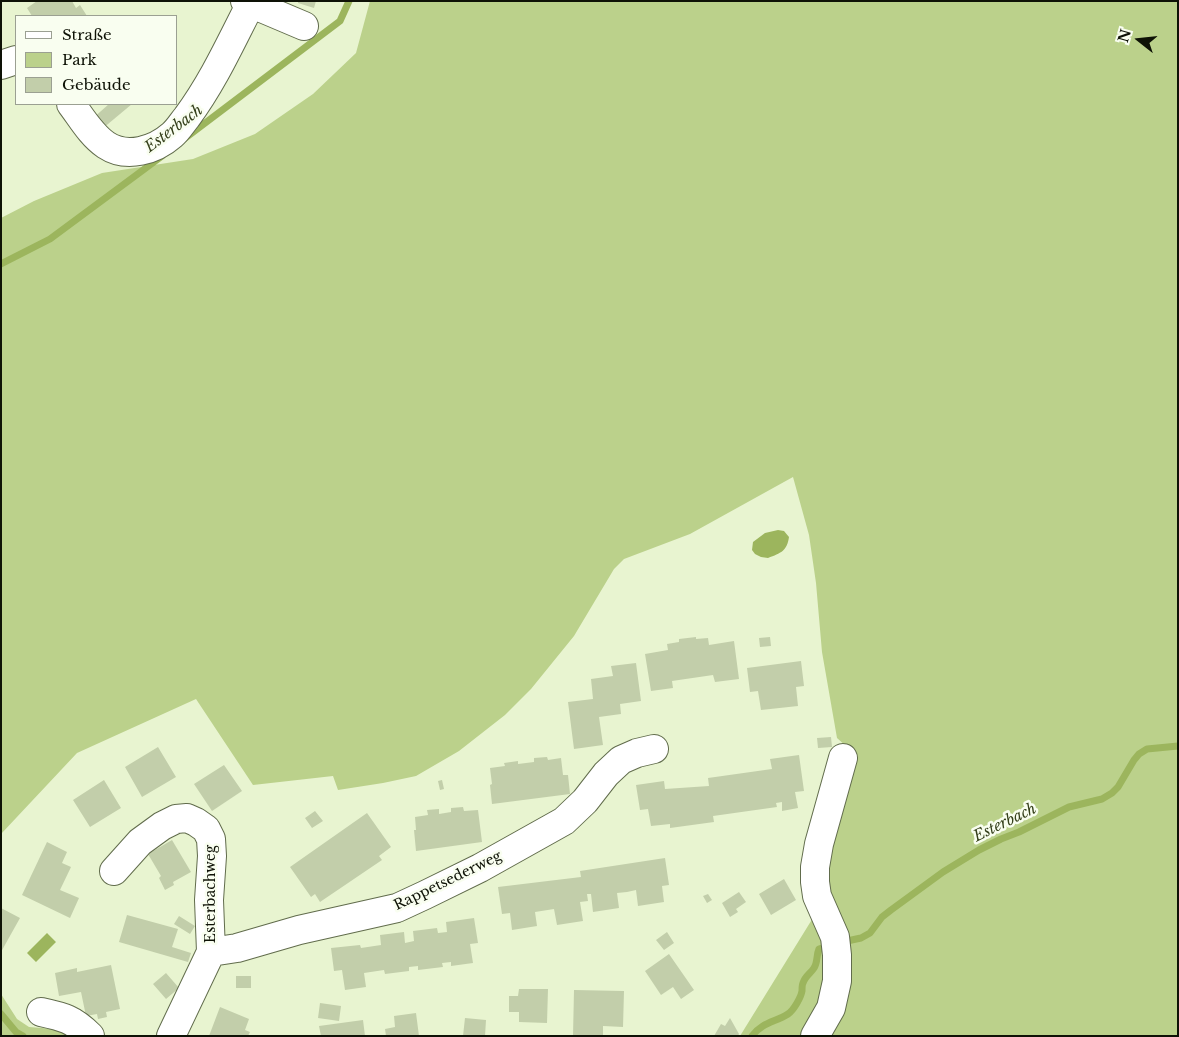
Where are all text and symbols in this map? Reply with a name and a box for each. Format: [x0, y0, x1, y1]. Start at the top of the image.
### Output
legend [15, 15, 178, 105]
north arrow [1114, 15, 1164, 65]
text: Straße [62, 25, 112, 44]
text: N [1114, 27, 1135, 45]
text: Park [62, 50, 97, 69]
text: Gebäude [62, 75, 131, 94]
water label: Esterbach [142, 101, 206, 157]
water label: Esterbach [971, 800, 1039, 846]
street label: Esterbachweg [203, 845, 219, 943]
street label: Rappetsederweg [391, 848, 505, 914]

